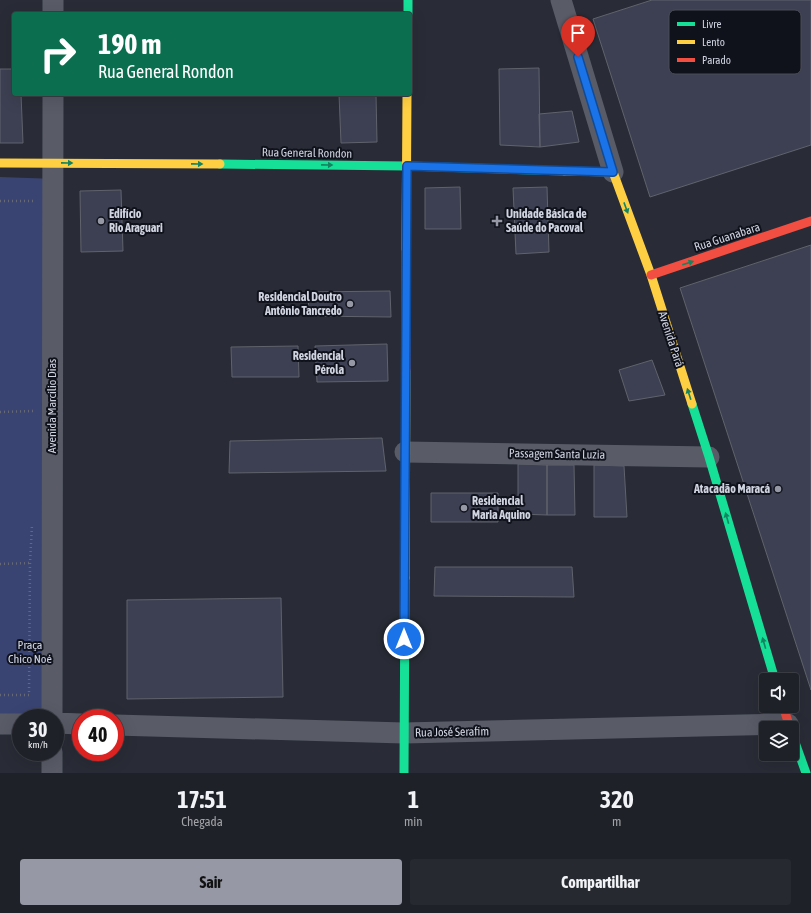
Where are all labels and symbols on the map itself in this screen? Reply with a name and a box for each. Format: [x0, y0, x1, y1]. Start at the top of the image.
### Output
legend [669, 10, 801, 74]
pin [561, 16, 595, 57]
text: Livre [702, 18, 722, 30]
text: Lento [702, 36, 725, 48]
text: Parado [702, 54, 731, 66]
street label: Rua General Rondon [262, 145, 352, 161]
one-way arrow [61, 160, 74, 166]
one-way arrow [191, 161, 204, 167]
one-way arrow [321, 162, 333, 169]
one-way arrow [624, 203, 630, 215]
place label: Edifício Rio Araguari [109, 207, 163, 235]
place label: Unidade Básica de Saúde do Pacoval [506, 207, 587, 235]
marker: Unidade Básica de Saúde do Pacoval [491, 215, 503, 227]
marker: Edifício Rio Araguari [96, 216, 106, 226]
street label: Rua Guanabara [692, 220, 762, 254]
one-way arrow [682, 259, 694, 265]
place label: Residencial Doutro Antônio Tancredo [258, 290, 342, 318]
marker: Residencial Doutro Antônio Tancredo [345, 299, 355, 309]
street label: Avenida Pará [655, 309, 687, 369]
place label: Residencial Pérola [293, 349, 345, 377]
marker: Residencial Pérola [347, 358, 357, 368]
street label: Avenida Marcílio Dias [45, 359, 59, 453]
one-way arrow [686, 387, 692, 399]
street label: Passagem Santa Luzia [509, 446, 605, 462]
place label: Atacadão Maracá [693, 482, 770, 496]
marker: Atacadão Maracá [773, 484, 783, 494]
place label: Residencial Maria Aquino [472, 494, 531, 522]
marker: Residencial Maria Aquino [459, 503, 469, 513]
one-way arrow [724, 512, 730, 524]
position arrow [383, 618, 425, 660]
one-way arrow [761, 636, 767, 648]
park label: Praça Chico Noé [8, 638, 52, 666]
speed limit sign: 40 [72, 709, 124, 761]
street label: Rua José Serafim [415, 724, 489, 740]

